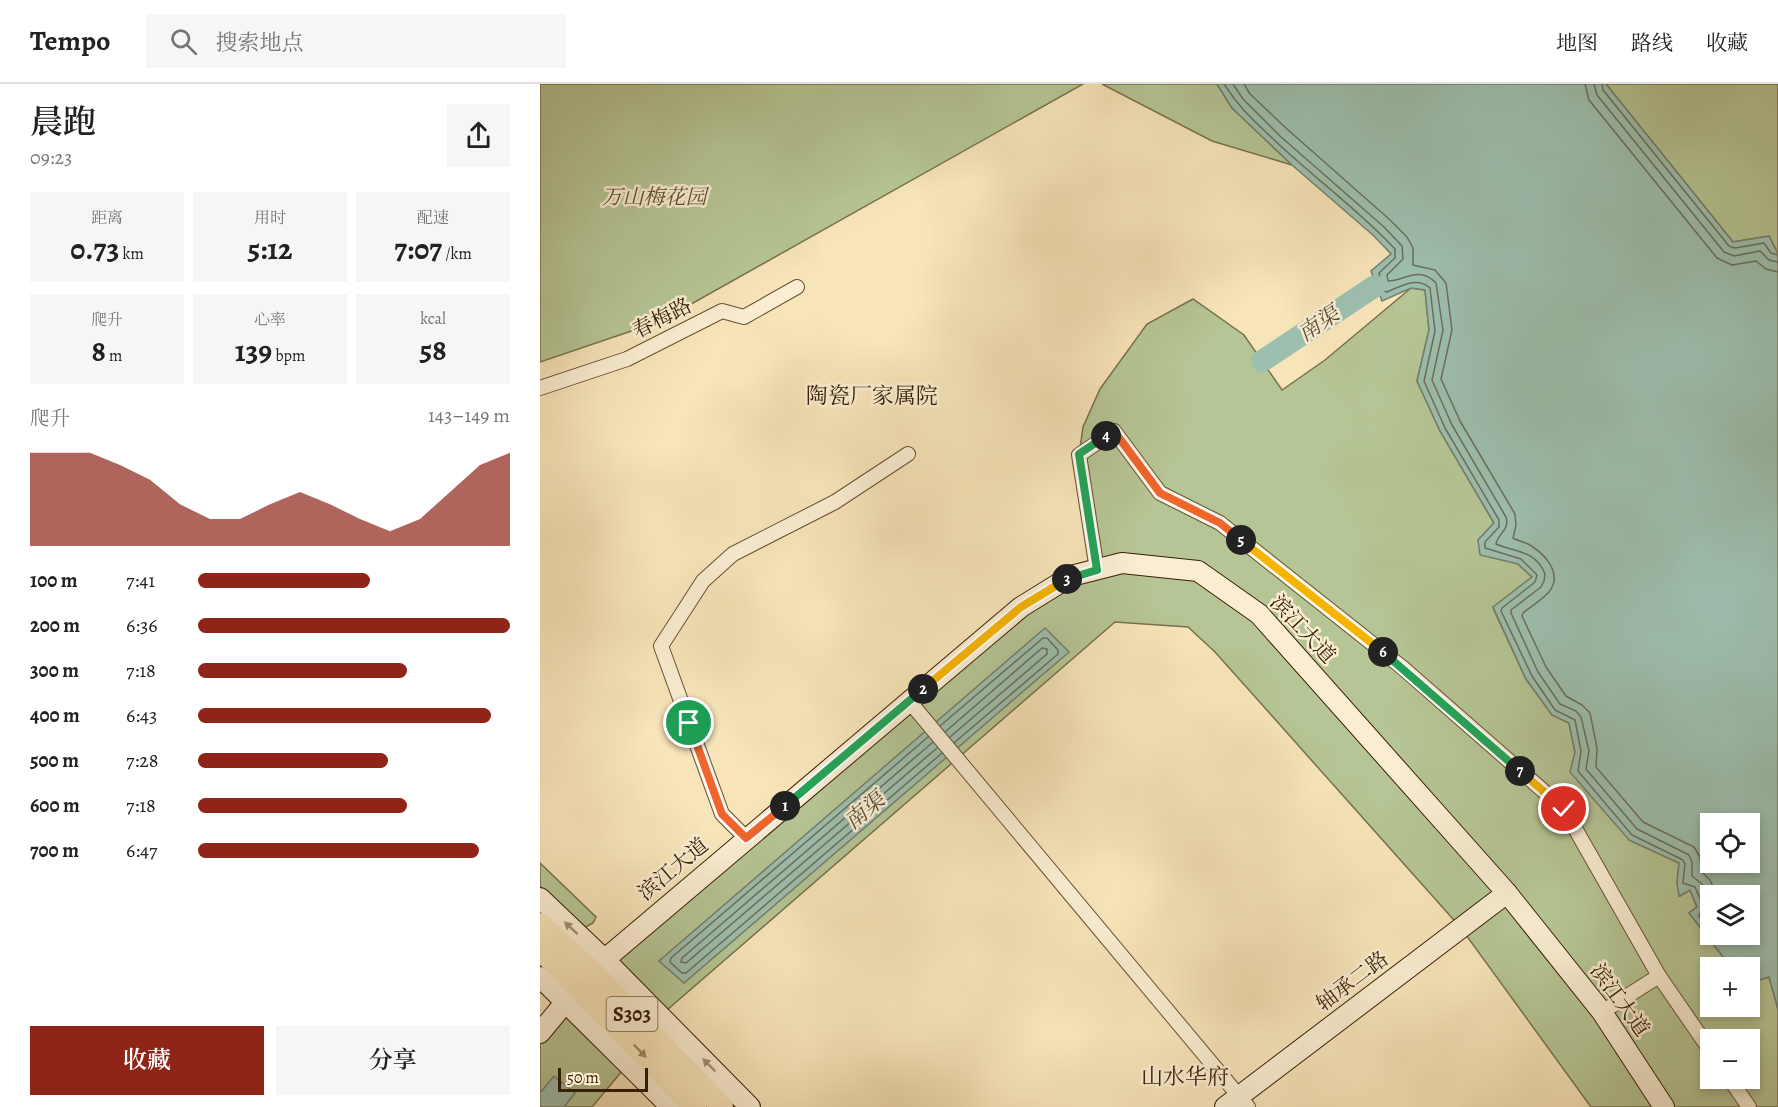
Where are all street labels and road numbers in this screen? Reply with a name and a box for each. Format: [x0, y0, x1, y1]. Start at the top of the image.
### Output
street label: 春梅路 [628, 291, 696, 345]
street label: 滨江大道 [1264, 589, 1342, 669]
street label: 滨江大道 [632, 831, 714, 907]
street label: 轴承二路 [1310, 945, 1394, 1017]
street label: 滨江大道 [1584, 958, 1656, 1042]
road number: S303 [606, 997, 658, 1031]

